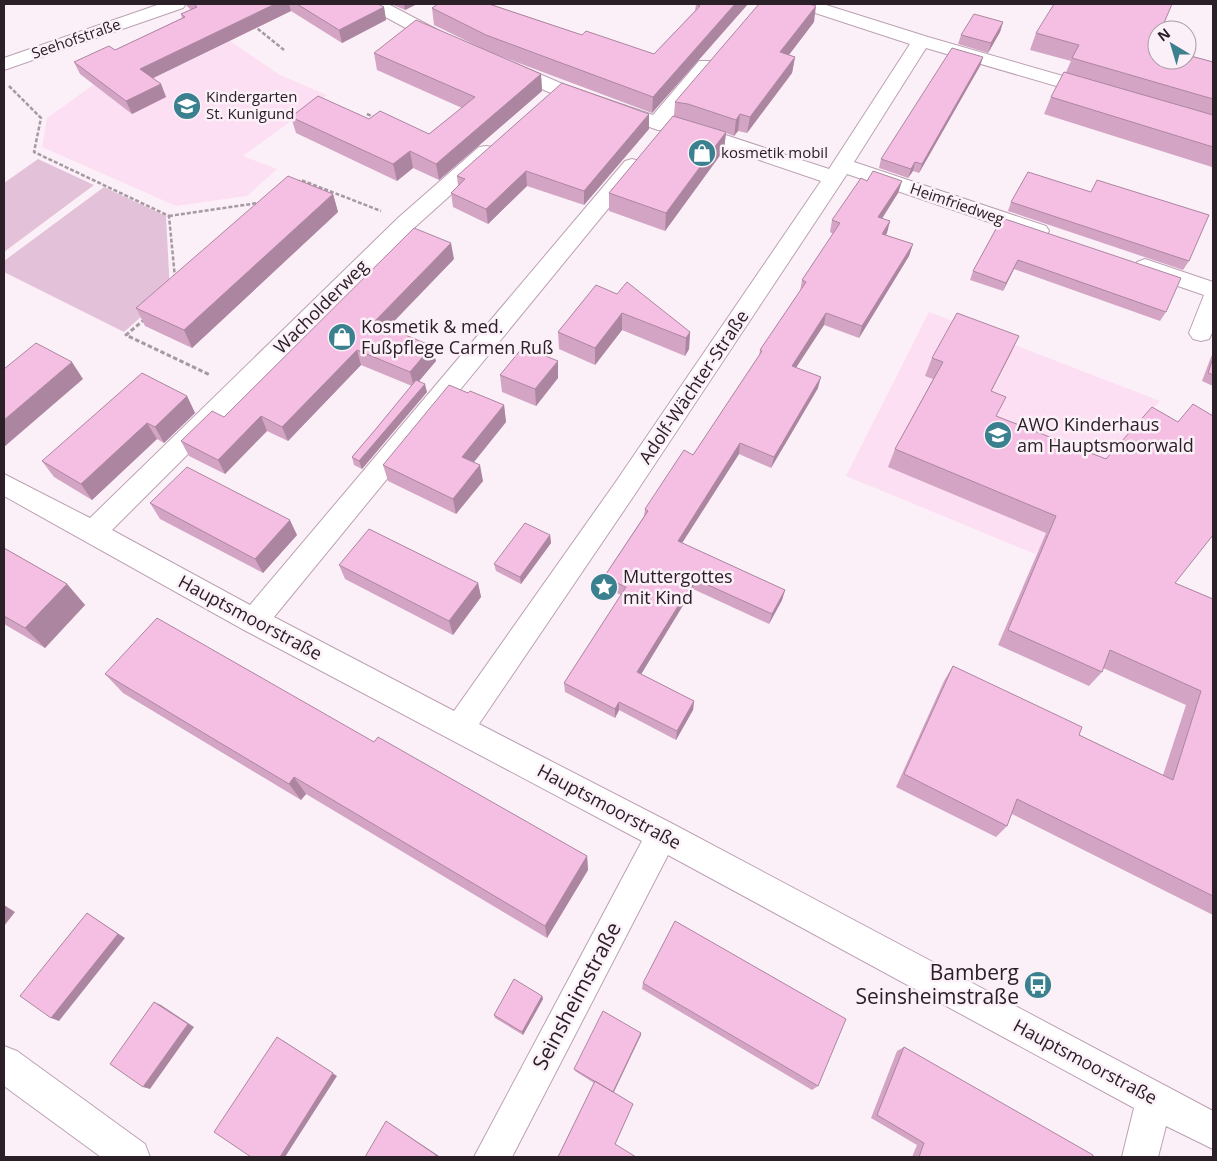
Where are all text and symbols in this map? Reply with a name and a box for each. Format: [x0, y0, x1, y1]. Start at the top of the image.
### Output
street label: Seehofstraße [28, 13, 123, 63]
north arrow [1147, 20, 1197, 70]
text: N [1153, 23, 1174, 45]
place label: Kindergarten St. Kunigund [206, 86, 297, 123]
school or university icon: Kindergarten St. Kunigund [172, 91, 202, 121]
shop icon: kosmetik mobil [687, 138, 717, 168]
place label: kosmetik mobil [721, 142, 828, 162]
street label: Heimfriedweg [908, 178, 1007, 228]
street label: Wacholderweg [268, 254, 373, 359]
street label: Adolf-Wächter-Straße [633, 305, 754, 468]
place label: Kosmetik & med. Fußpflege Carmen Ruß [361, 314, 553, 359]
shop icon: Kosmetik & med. Fußpflege Carmen Ruß [327, 322, 357, 352]
place label: AWO Kinderhaus am Hauptsmoorwald [1017, 412, 1194, 457]
school or university icon: AWO Kinderhaus am Hauptsmoorwald [983, 420, 1013, 450]
place label: Muttergottes mit Kind [623, 564, 733, 609]
street label: Hauptsmoorstraße [174, 569, 327, 665]
place icon: Muttergottes mit Kind [589, 572, 619, 602]
street label: Hauptsmoorstraße [533, 758, 686, 854]
street label: Seinsheimstraße [525, 917, 627, 1074]
place label: Bamberg Seinsheimstraße [855, 958, 1019, 1010]
bus stop icon: Bamberg Seinsheimstraße [1023, 970, 1053, 1000]
street label: Hauptsmoorstraße [1009, 1013, 1162, 1109]

